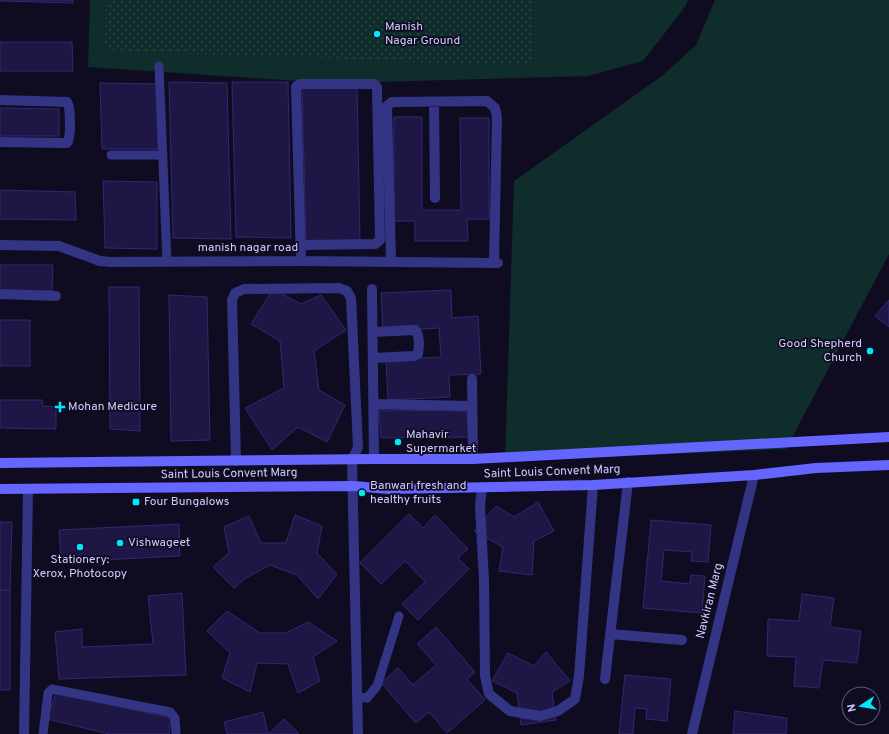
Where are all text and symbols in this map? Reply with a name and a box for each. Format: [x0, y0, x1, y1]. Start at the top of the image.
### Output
place label: Manish Nagar Ground [385, 19, 460, 49]
marker: Manish Nagar Ground [372, 29, 382, 39]
street label: manish nagar road [198, 240, 298, 256]
place label: Good Shepherd Church [778, 336, 862, 366]
marker: Good Shepherd Church [865, 346, 875, 356]
place label: Mohan Medicure [68, 399, 157, 415]
marker: Mohan Medicure [55, 402, 65, 412]
place label: Mahavir Supermarket [406, 427, 476, 457]
marker: Mahavir Supermarket [393, 437, 403, 447]
street label: Saint Louis Convent Marg [483, 462, 621, 482]
street label: Saint Louis Convent Marg [160, 465, 298, 483]
place label: Banwari fresh and healthy fruits [370, 478, 467, 508]
marker: Banwari fresh and healthy fruits [357, 488, 367, 498]
place label: Four Bungalows [144, 494, 229, 510]
marker: Four Bungalows [131, 497, 141, 507]
place label: Vishwageet [128, 535, 190, 551]
marker: Vishwageet [115, 538, 125, 548]
marker: Stationery: Xerox, Photocopy [75, 542, 85, 552]
place label: Stationery: Xerox, Photocopy [33, 552, 127, 582]
street label: Navkiran Marg [693, 562, 727, 640]
north arrow [841, 686, 881, 726]
text: N [845, 703, 860, 713]

